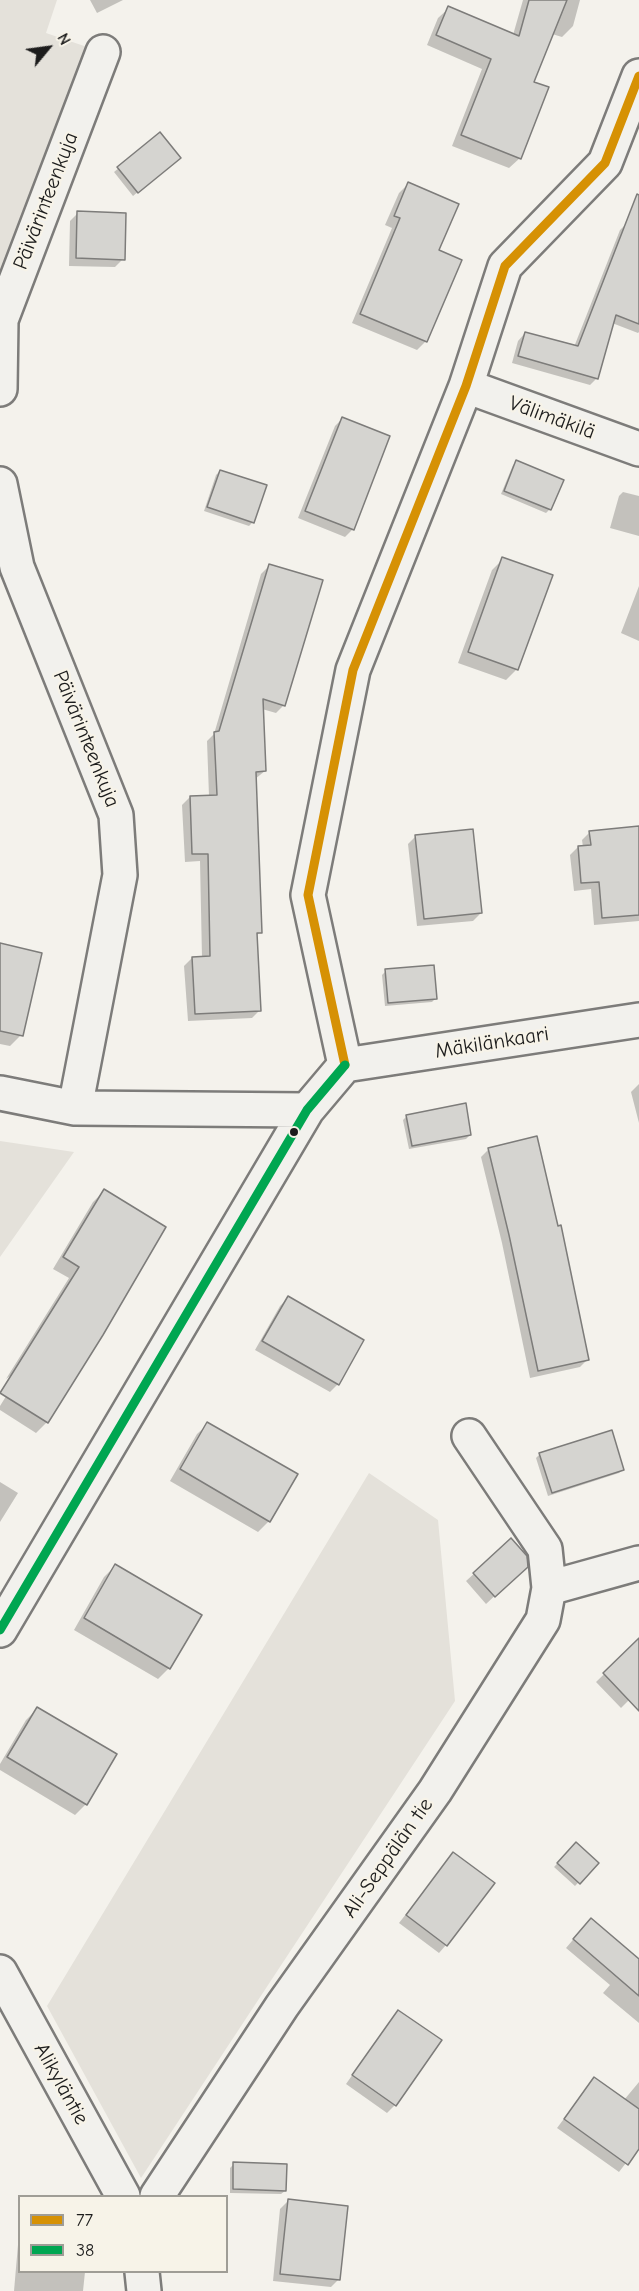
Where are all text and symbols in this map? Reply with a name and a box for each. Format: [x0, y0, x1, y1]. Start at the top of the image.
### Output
north arrow [18, 18, 78, 78]
text: N [53, 30, 74, 48]
street label: Päivärinteenkuja [8, 129, 84, 273]
street label: Välimäkilä [505, 391, 599, 445]
street label: Päivärinteenkuja [47, 667, 125, 811]
street label: Mäkilänkaari [433, 1022, 551, 1064]
unlabelled marker [288, 1126, 300, 1138]
street label: Ali-Seppälän tie [337, 1793, 439, 1923]
street label: Alikyläntie [28, 2039, 94, 2129]
legend [18, 2195, 228, 2273]
text: 77 [76, 2210, 93, 2231]
text: 38 [76, 2240, 94, 2261]

